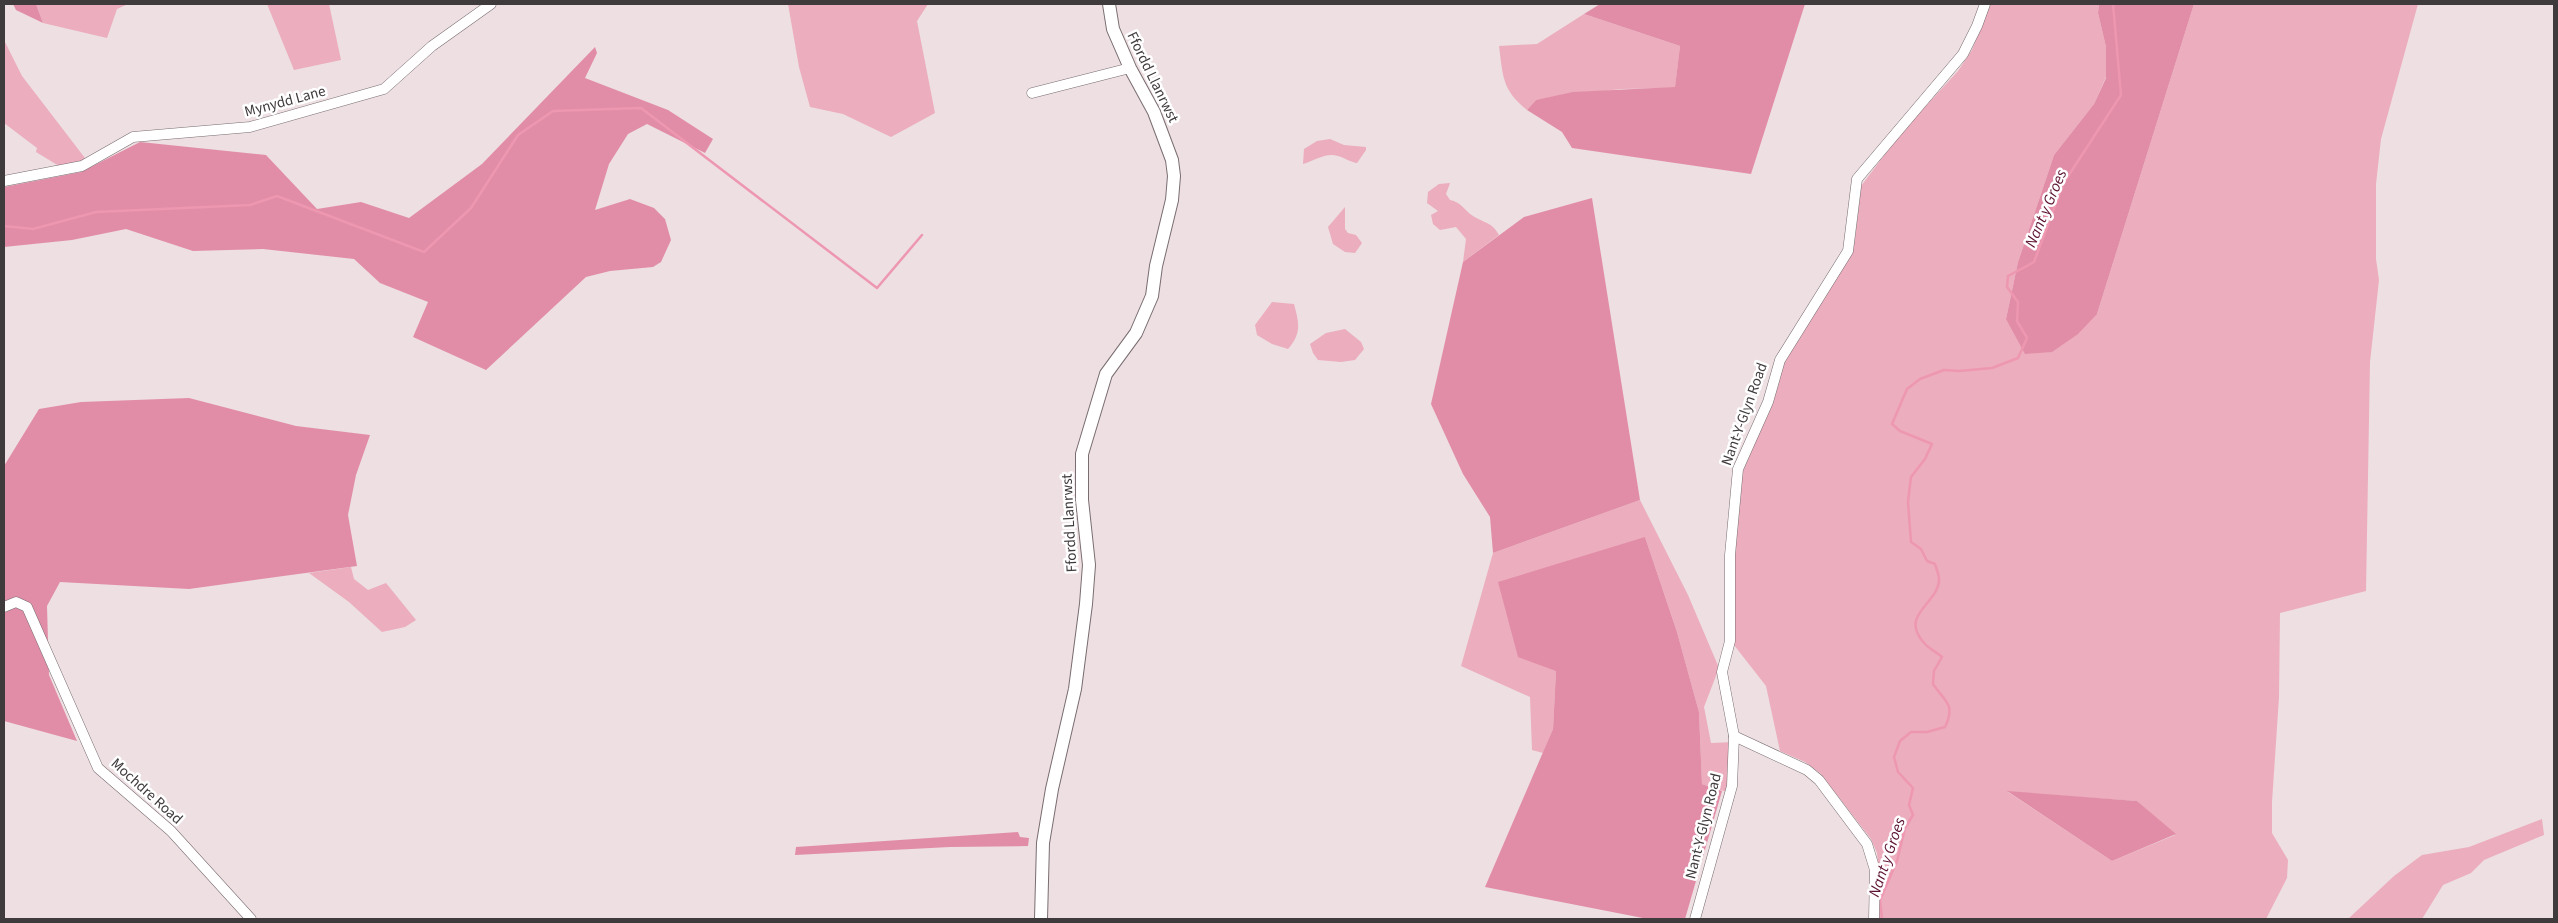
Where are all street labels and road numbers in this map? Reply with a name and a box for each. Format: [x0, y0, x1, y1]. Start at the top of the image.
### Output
street label: Ffordd Llanrwst [1121, 28, 1184, 126]
street label: Mynydd Lane [242, 81, 328, 122]
street label: Nant-Y-Glyn Road [1716, 360, 1773, 469]
street label: Ffordd Llanrwst [1056, 473, 1083, 573]
street label: Mochdre Road [106, 753, 187, 829]
street label: Nant-Y-Glyn Road [1680, 771, 1727, 881]

